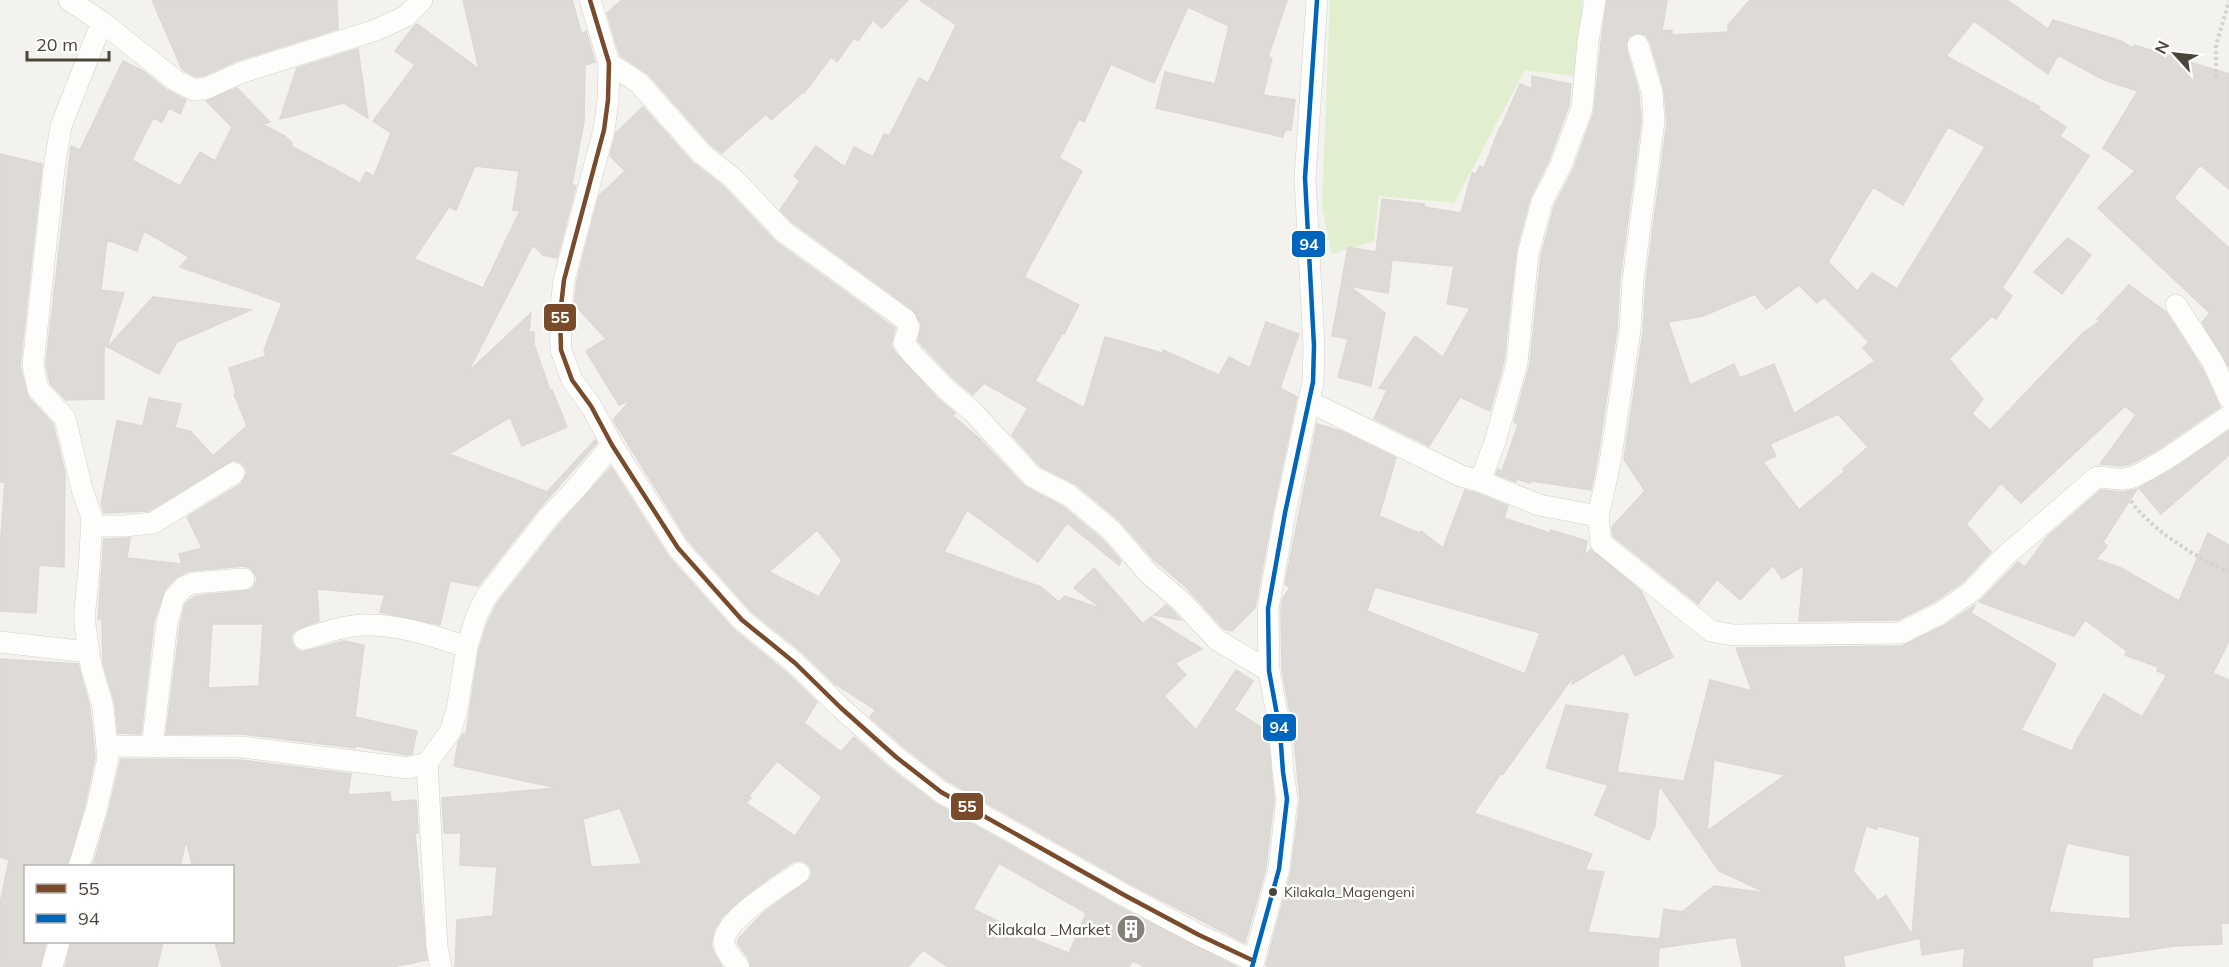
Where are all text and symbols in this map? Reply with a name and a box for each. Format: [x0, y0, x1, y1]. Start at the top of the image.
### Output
scale bar [27, 24, 110, 62]
north arrow [2145, 24, 2205, 84]
text: 20 m [36, 33, 78, 56]
text: N [2150, 37, 2173, 57]
line badge: 94 [1291, 230, 1326, 258]
text: 94 [1299, 234, 1319, 254]
line badge: 55 [543, 303, 577, 332]
text: 55 [550, 307, 570, 327]
line badge: 94 [1262, 713, 1297, 742]
text: 94 [1269, 717, 1289, 737]
line badge: 55 [950, 792, 984, 821]
text: 55 [957, 796, 977, 816]
legend [24, 865, 234, 943]
text: 55 [78, 877, 100, 900]
place label: Kilakala_Magengeni [1284, 883, 1415, 901]
marker: Kilakala_Magengeni [1267, 886, 1279, 898]
text: 94 [78, 907, 100, 930]
building icon: Kilakala _Market [1115, 913, 1147, 945]
place label: Kilakala _Market [988, 919, 1110, 939]

